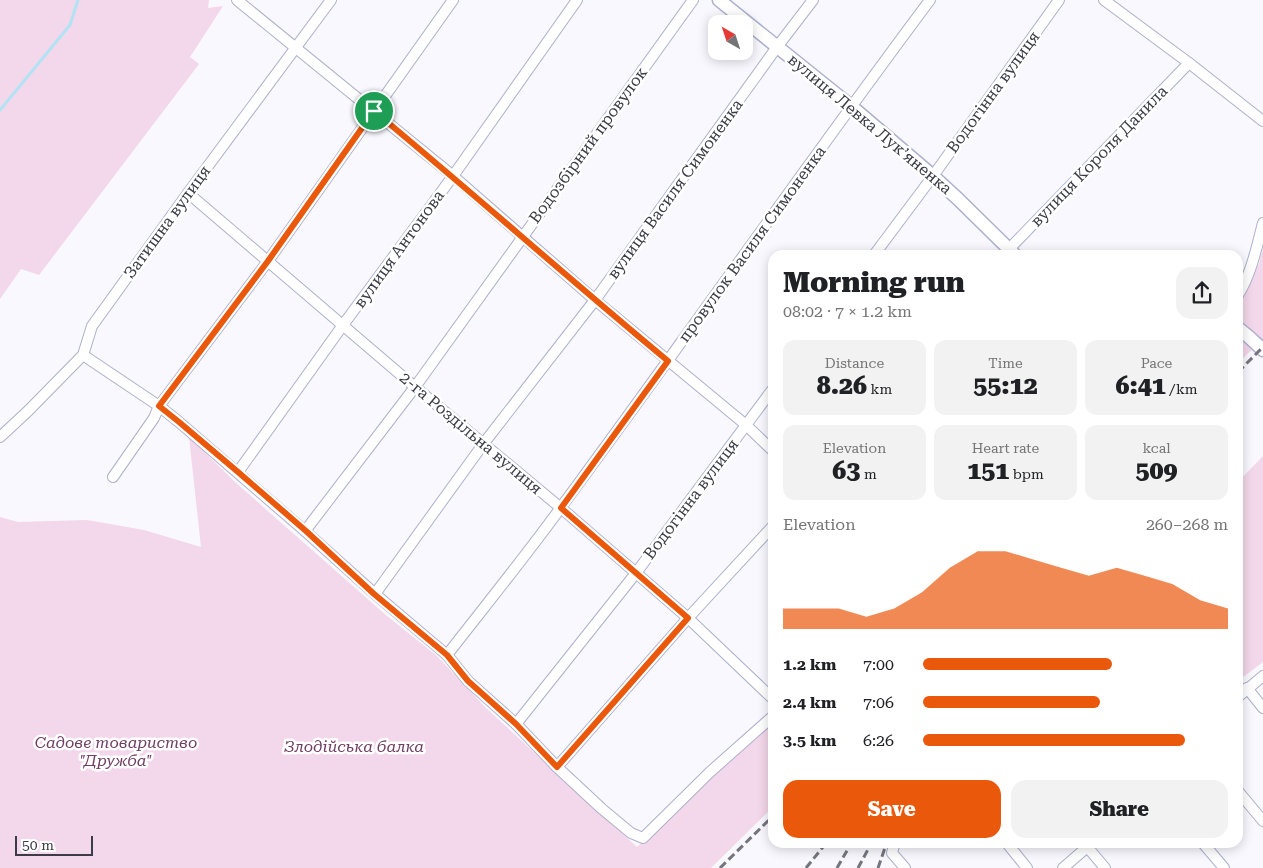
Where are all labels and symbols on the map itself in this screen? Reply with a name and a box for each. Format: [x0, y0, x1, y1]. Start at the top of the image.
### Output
north arrow [708, 15, 752, 60]
street label: Водогінна вулиця [943, 28, 1043, 156]
street label: вулиця Левка Лукʼяненка [784, 50, 956, 198]
street label: Водозбірний провулок [525, 63, 651, 227]
street label: вулиця Короля Данила [1027, 81, 1172, 230]
pin [353, 90, 395, 132]
street label: вулиця Василя Симоненка [603, 95, 747, 283]
street label: провулок Василя Симоненка [674, 142, 830, 346]
street label: Затишна вулиця [120, 162, 214, 282]
street label: вулиця Антонова [350, 186, 448, 311]
street label: 2-га Роздільна вулиця [396, 368, 546, 498]
street label: Водогінна вулиця [640, 435, 742, 563]
park label: Садове товариство "Дружба" [35, 733, 197, 770]
park label: Злодійська балка [284, 737, 424, 756]
scale bar [15, 833, 92, 856]

